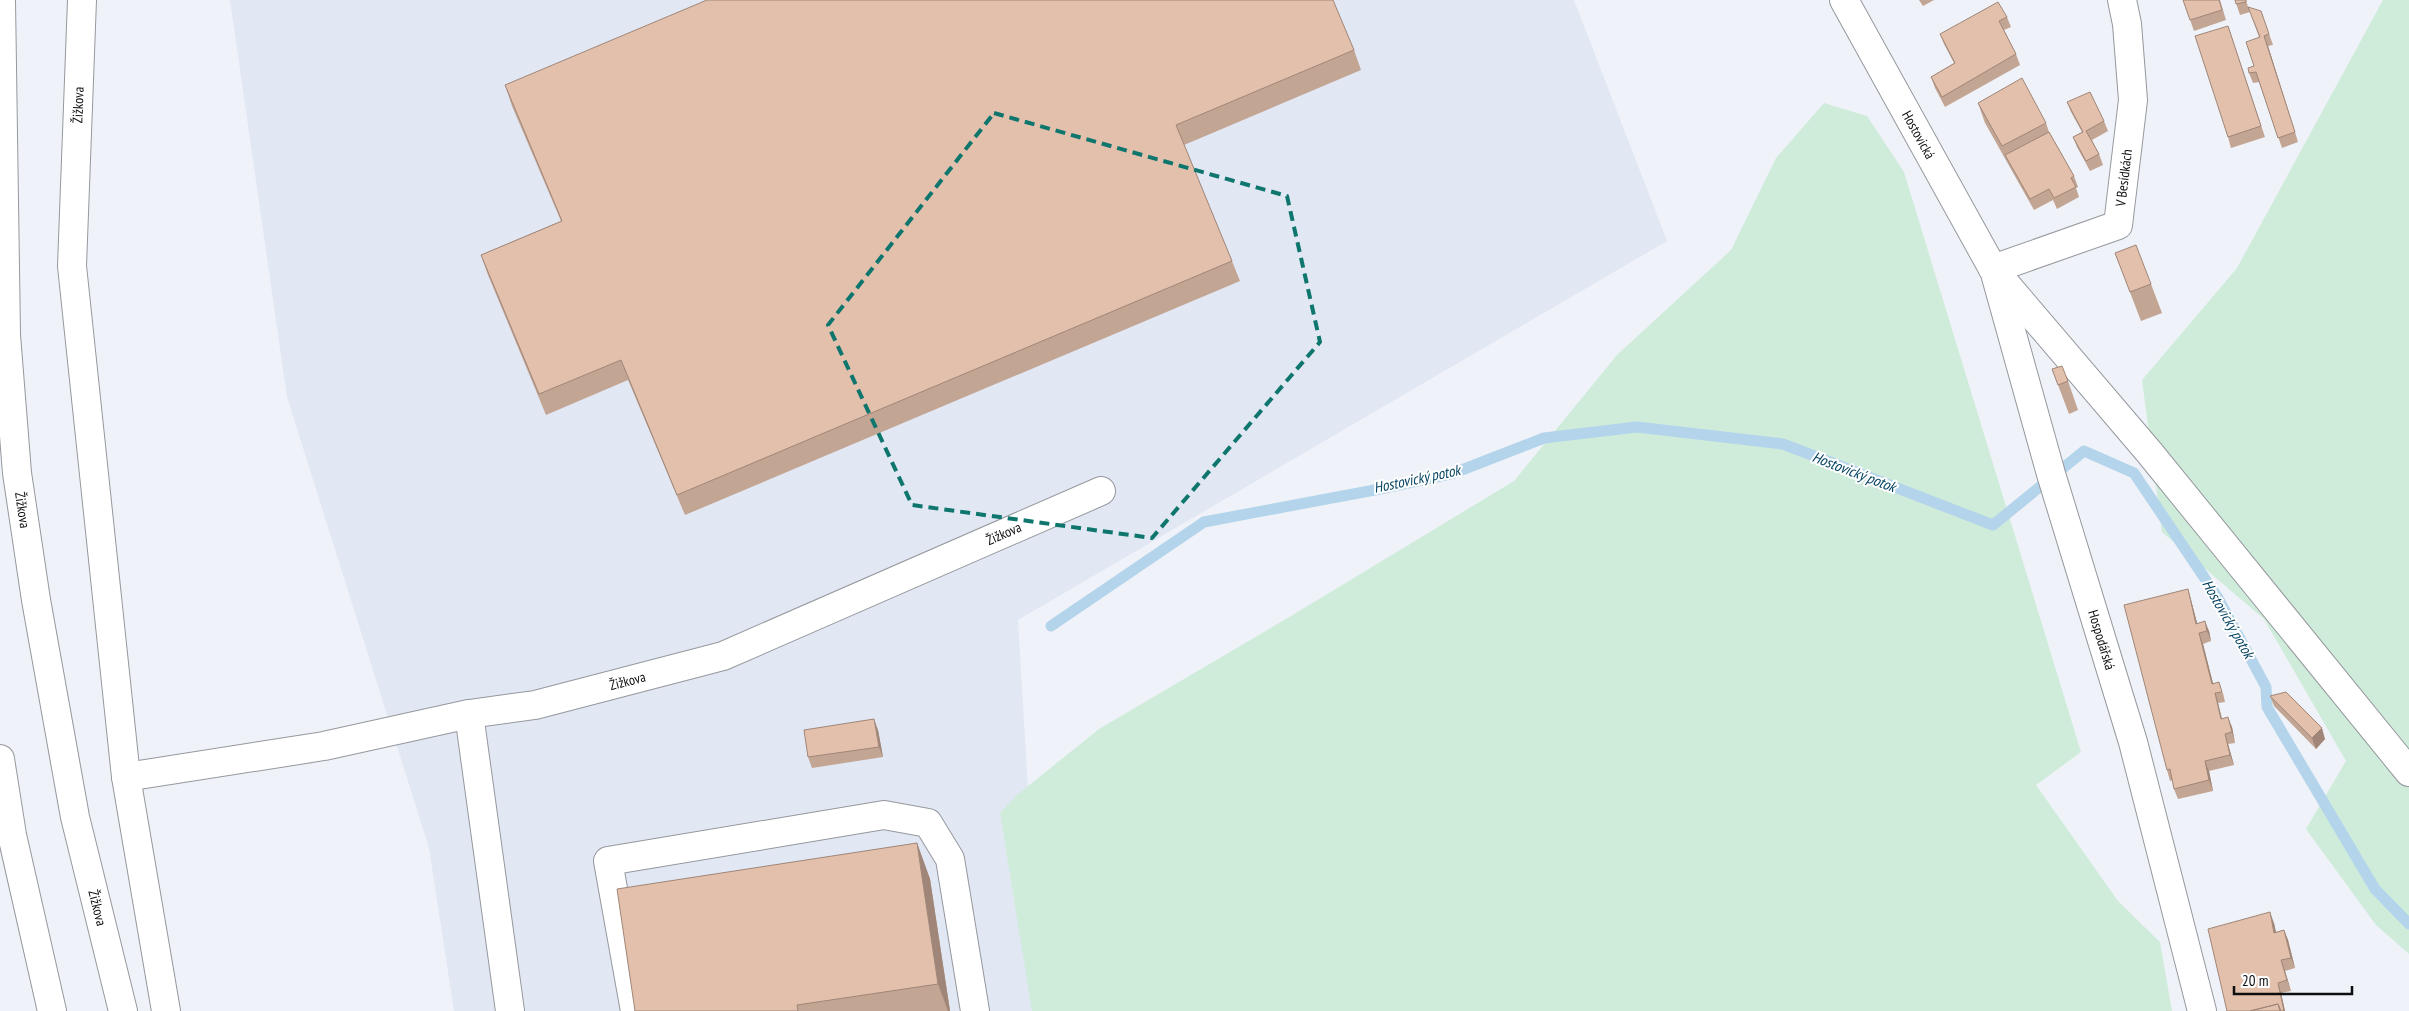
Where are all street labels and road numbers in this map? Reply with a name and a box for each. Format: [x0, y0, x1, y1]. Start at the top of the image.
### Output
street label: Žižkova [68, 86, 88, 124]
street label: Hostovická [1898, 107, 1939, 162]
street label: V Besídkách [2111, 148, 2136, 209]
street label: Žižkova [11, 491, 34, 530]
street label: Žižkova [983, 518, 1024, 549]
street label: Hospodářská [2084, 608, 2119, 672]
street label: Žižkova [607, 668, 647, 694]
street label: Žižkova [84, 888, 111, 928]

